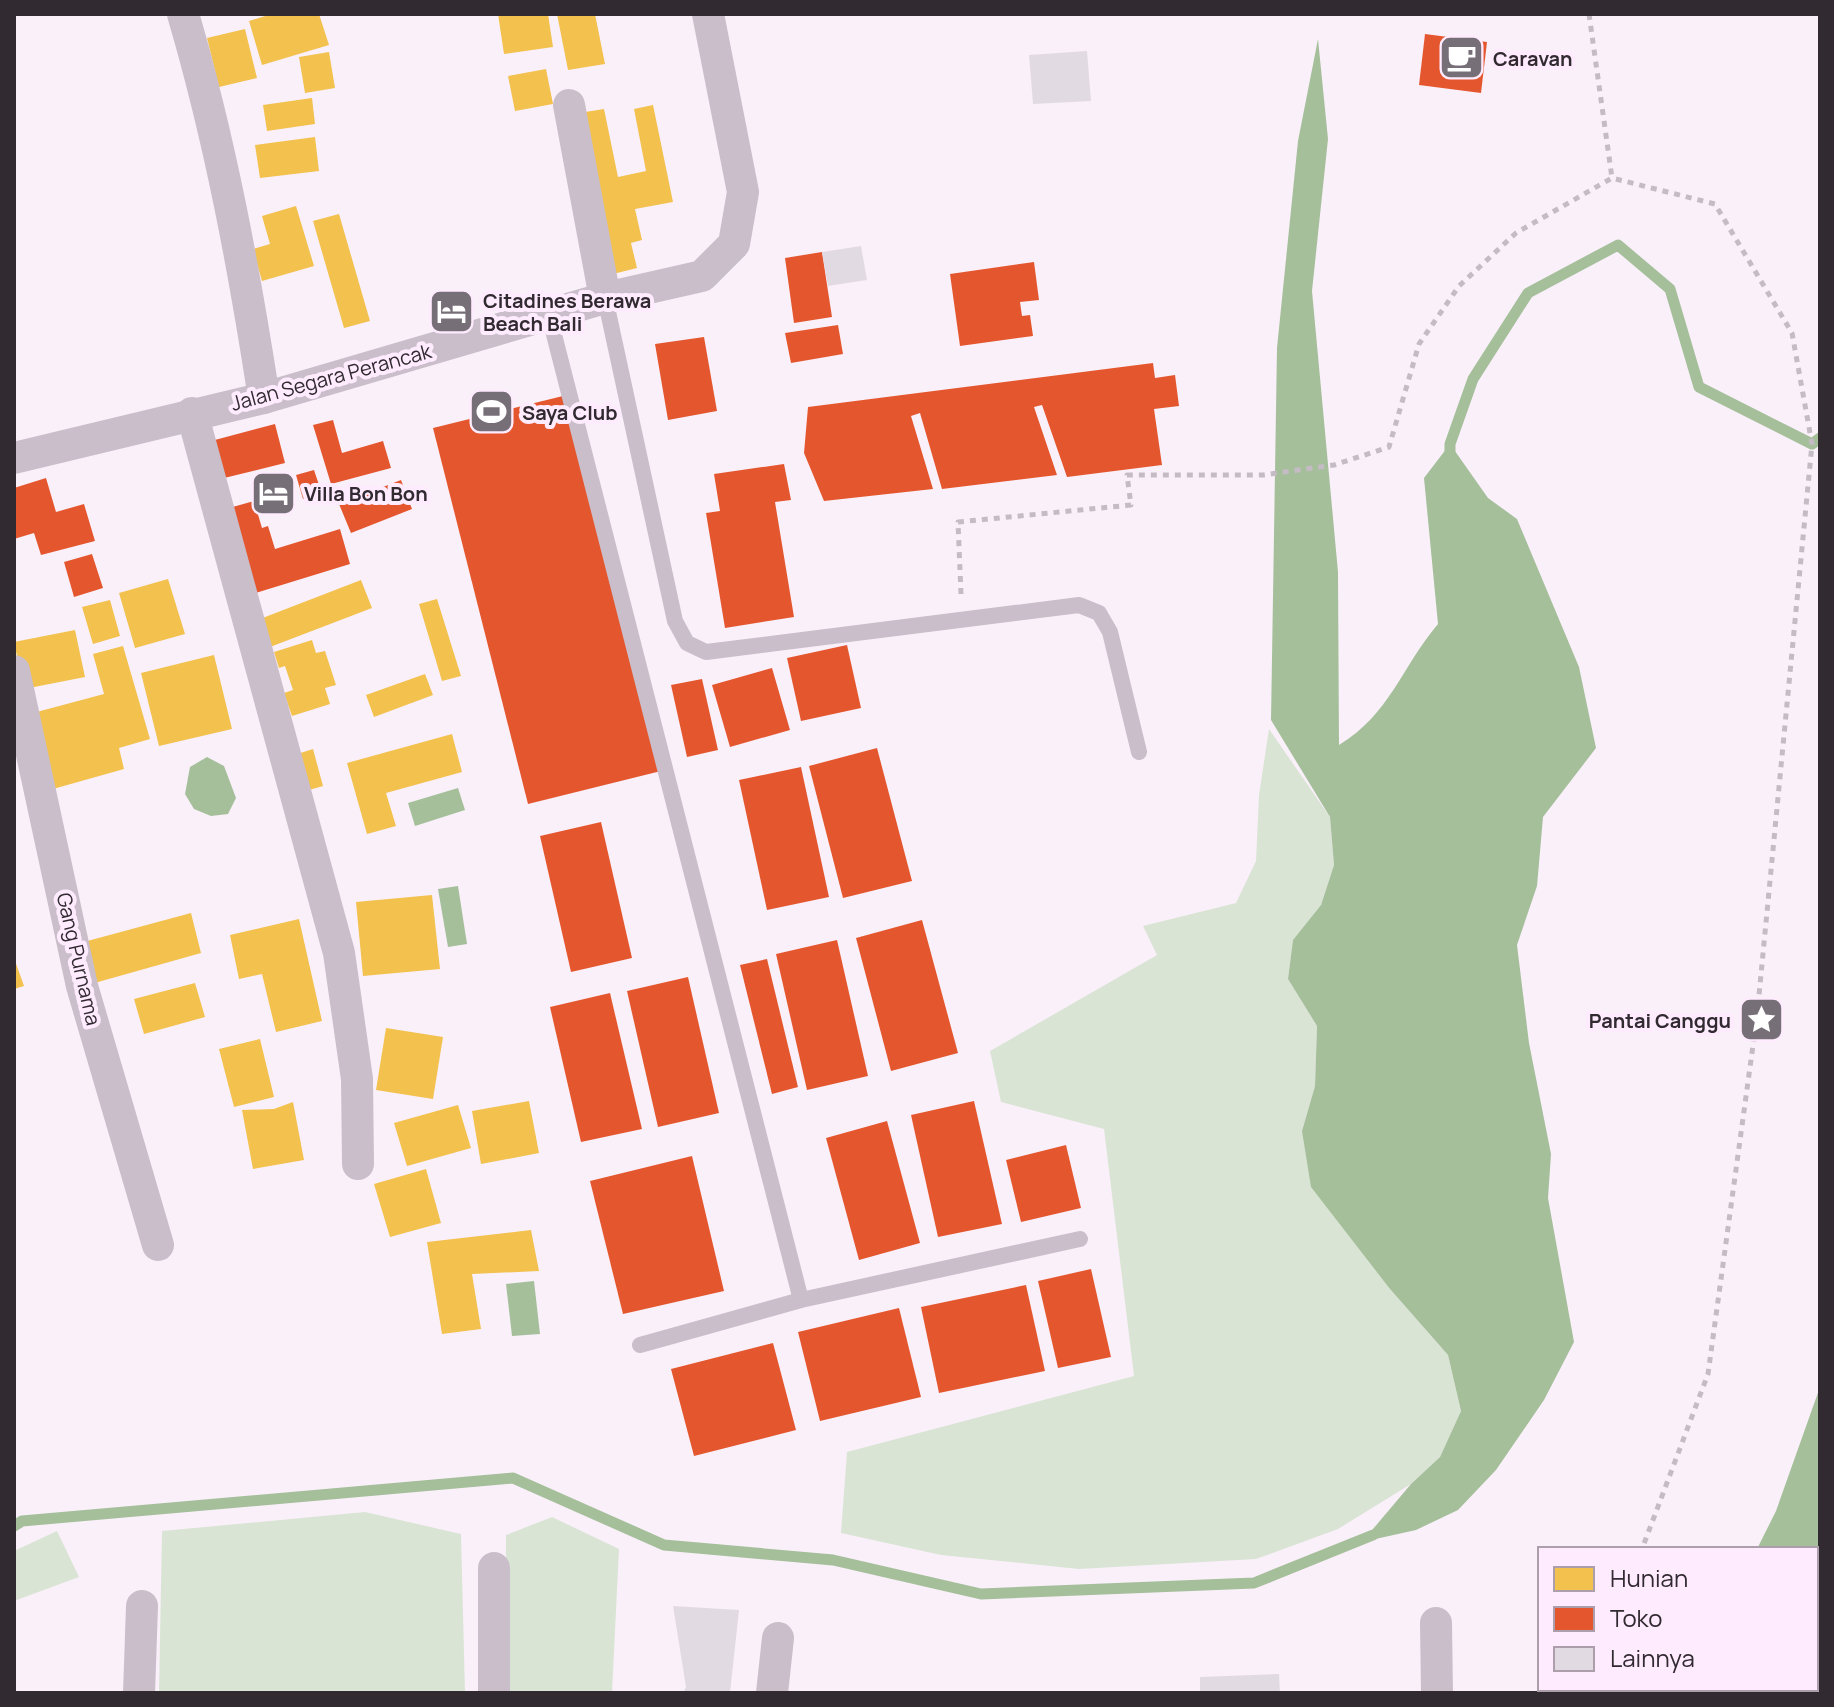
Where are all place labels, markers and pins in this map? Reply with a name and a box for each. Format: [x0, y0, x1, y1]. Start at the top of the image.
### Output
cafe icon: Caravan [1438, 34, 1486, 82]
place label: Caravan [1493, 45, 1573, 72]
hotel icon: Citadines Berawa Beach Bali [428, 287, 476, 335]
place label: Citadines Berawa Beach Bali [483, 287, 651, 337]
sports icon: Saya Club [467, 388, 515, 436]
place label: Saya Club [522, 399, 618, 426]
hotel icon: Villa Bon Bon [249, 469, 297, 517]
place label: Villa Bon Bon [304, 480, 428, 507]
place icon: Pantai Canggu [1738, 996, 1786, 1044]
place label: Pantai Canggu [1589, 1007, 1731, 1034]

